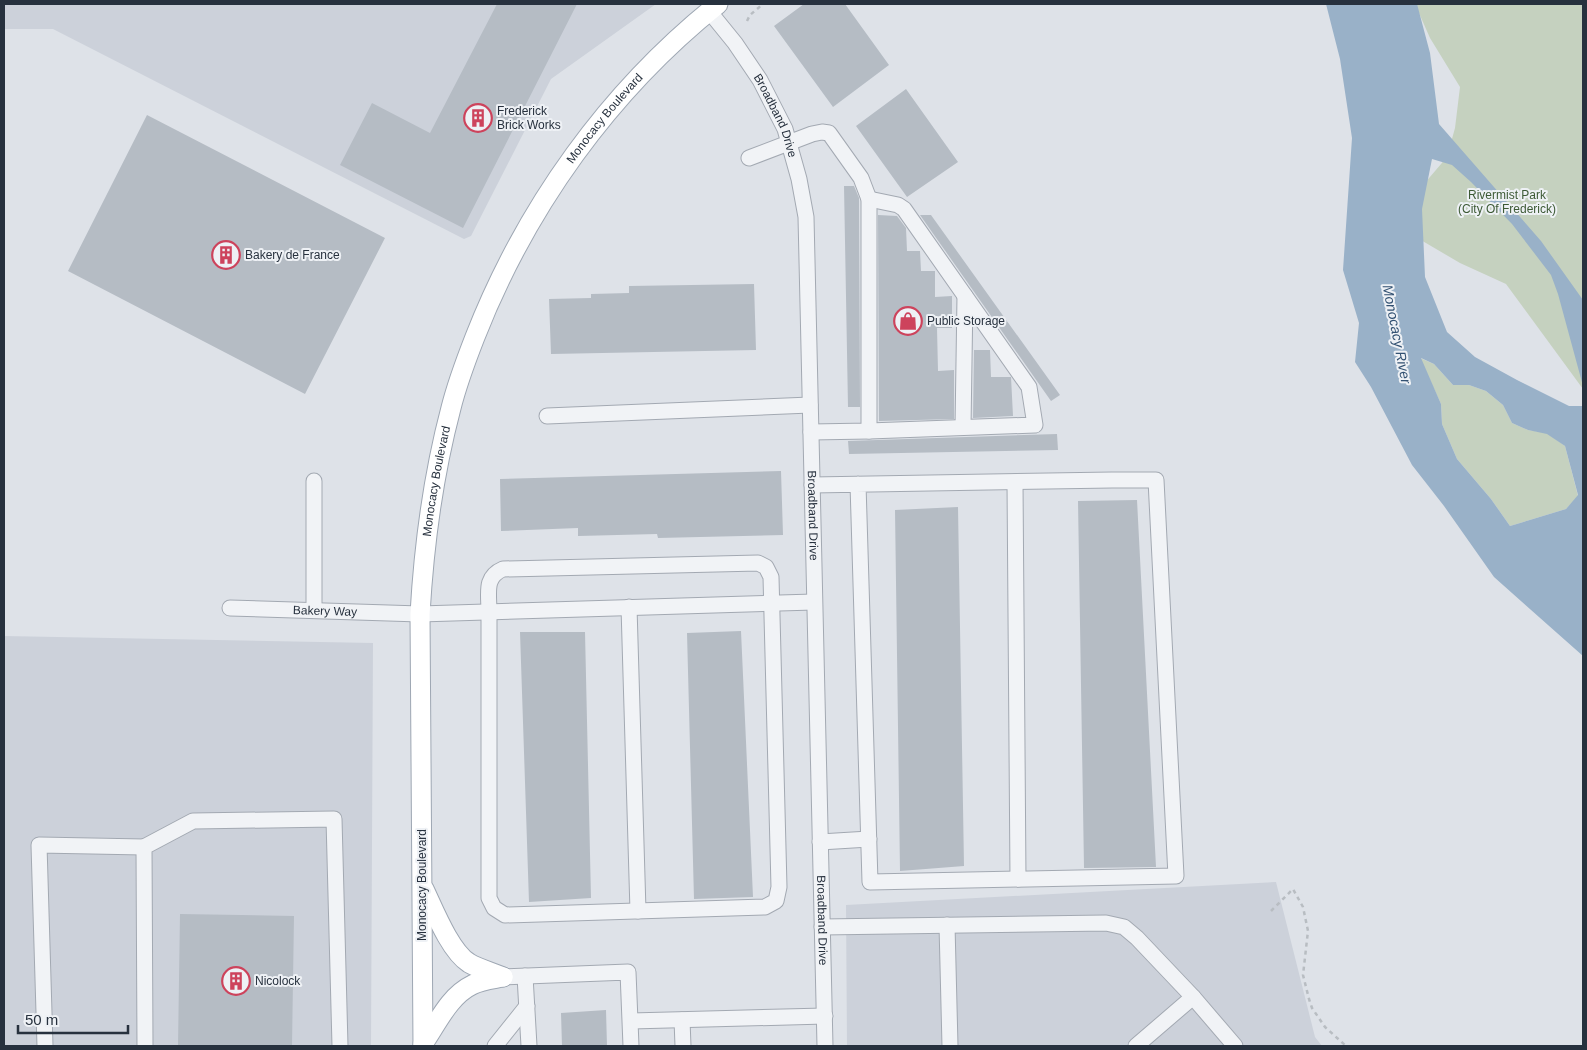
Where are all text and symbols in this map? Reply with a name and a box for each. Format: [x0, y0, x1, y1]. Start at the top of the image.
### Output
street label: Monocacy Boulevard [564, 71, 645, 166]
street label: Broadband Drive [751, 71, 800, 159]
building icon: Frederick Brick Works [463, 103, 493, 133]
place label: Frederick Brick Works [497, 104, 561, 132]
park label: Rivermist Park (City Of Frederick) [1458, 188, 1556, 216]
building icon: Bakery de France [211, 240, 241, 270]
place label: Bakery de France [245, 248, 340, 262]
water label: Monocacy River [1380, 283, 1415, 386]
shop icon: Public Storage [893, 306, 923, 336]
place label: Public Storage [927, 314, 1005, 328]
street label: Monocacy Boulevard [420, 424, 453, 537]
street label: Broadband Drive [805, 470, 821, 561]
street label: Bakery Way [293, 603, 357, 619]
street label: Monocacy Boulevard [415, 829, 429, 941]
street label: Broadband Drive [814, 875, 830, 966]
building icon: Nicolock [221, 966, 251, 996]
place label: Nicolock [255, 974, 301, 988]
scale bar [18, 1002, 128, 1034]
text: 50 m [25, 1011, 58, 1028]

